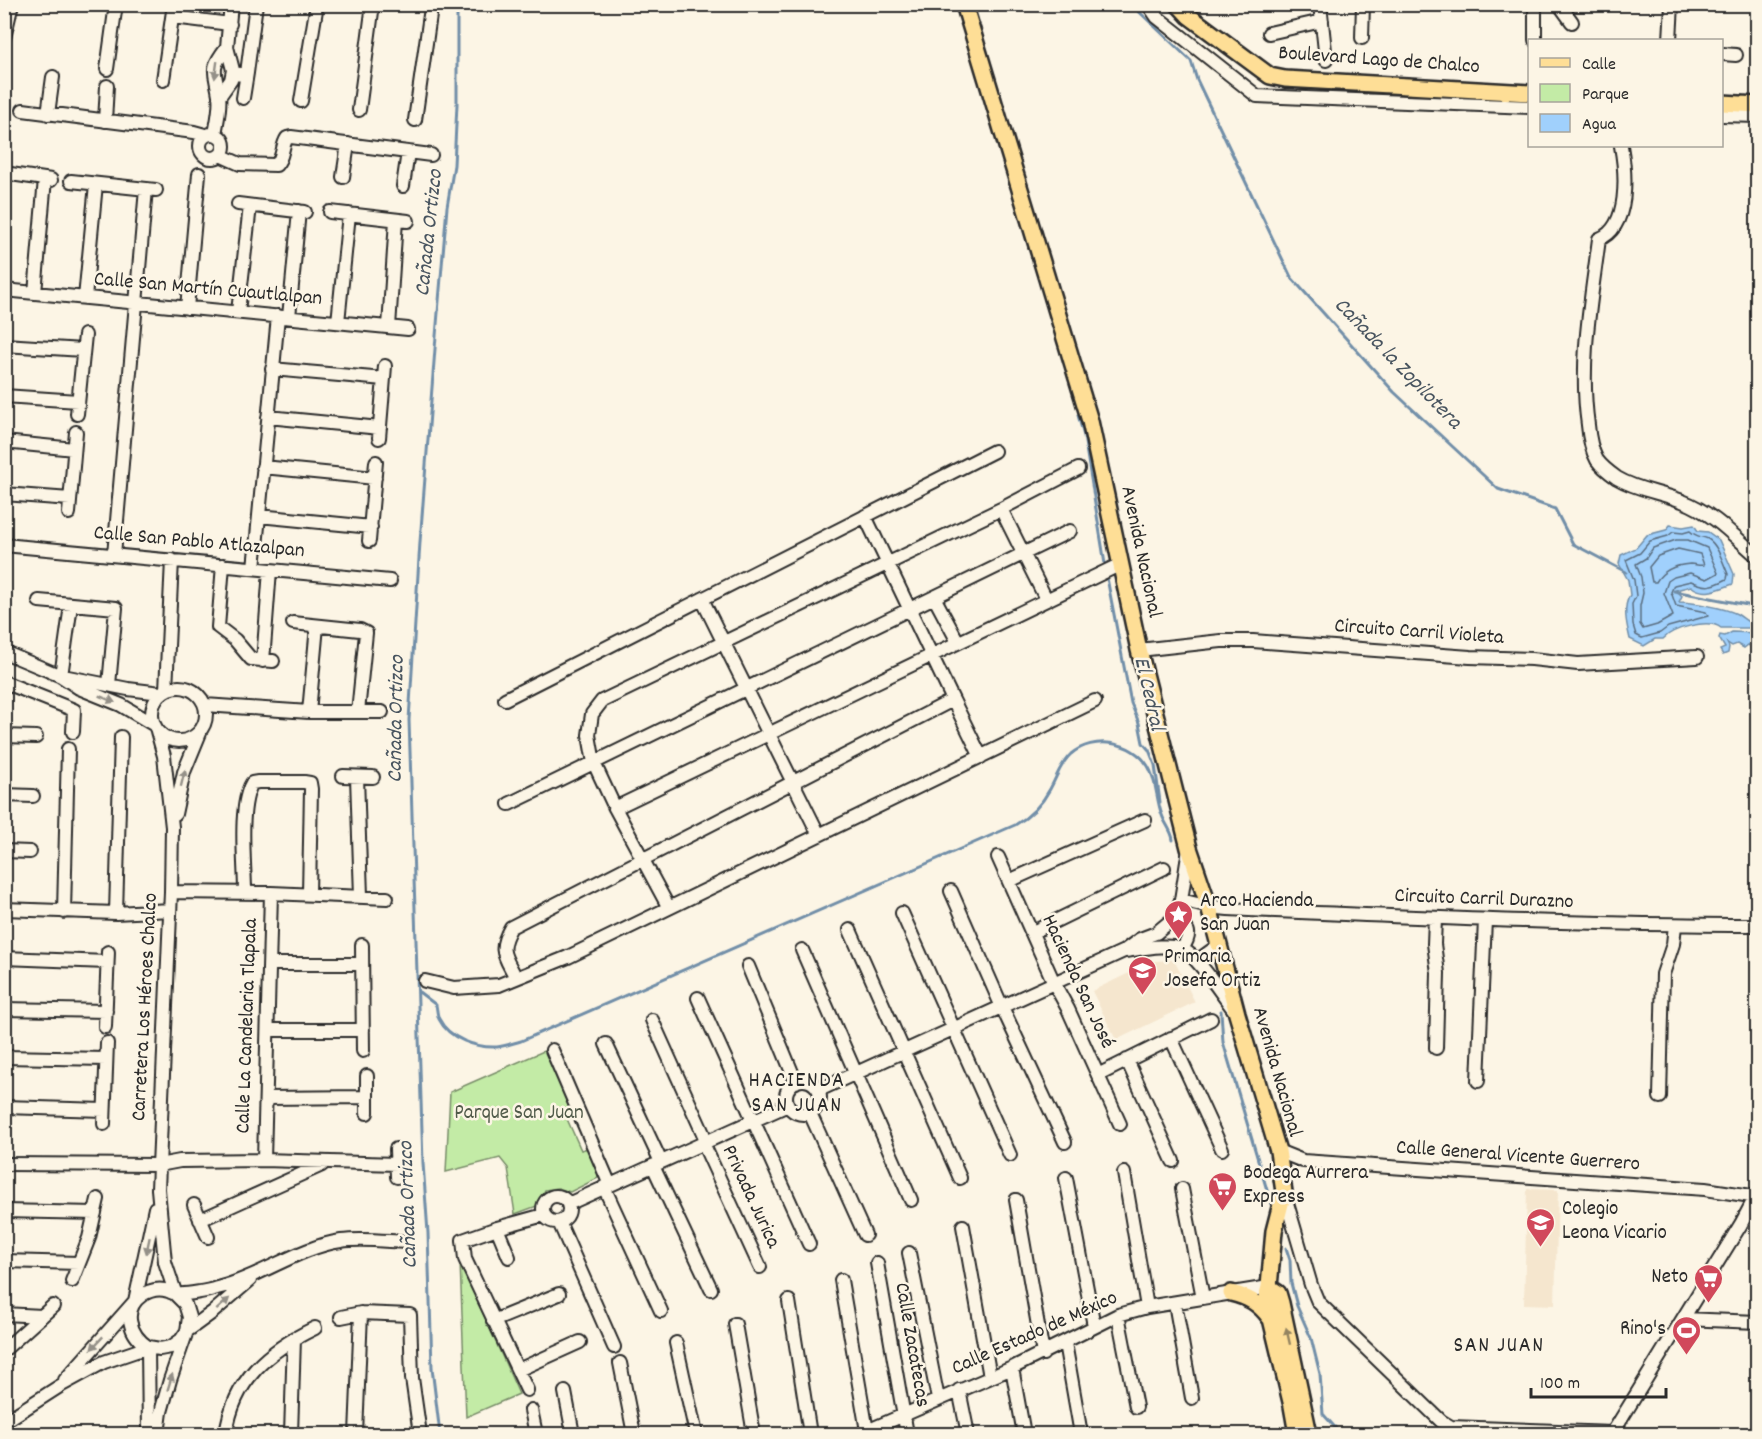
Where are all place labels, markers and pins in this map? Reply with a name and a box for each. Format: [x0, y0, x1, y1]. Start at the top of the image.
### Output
place label: Arco Hacienda San Juan [1200, 887, 1315, 941]
place icon: Arco Hacienda San Juan [1163, 898, 1195, 940]
place label: Primaria Josefa Ortiz [1164, 943, 1261, 997]
school or university icon: Primaria Josefa Ortiz [1127, 954, 1159, 996]
place label: Bodega Aurrera Express [1243, 1159, 1369, 1213]
supermarket icon: Bodega Aurrera Express [1206, 1170, 1238, 1212]
place label: Colegio Leona Vicario [1562, 1195, 1667, 1249]
school or university icon: Colegio Leona Vicario [1525, 1206, 1557, 1248]
supermarket icon: Neto [1693, 1262, 1725, 1304]
place label: Neto [1651, 1263, 1688, 1293]
sports icon: Rino's [1671, 1314, 1703, 1356]
place label: Rino's [1620, 1315, 1666, 1345]

